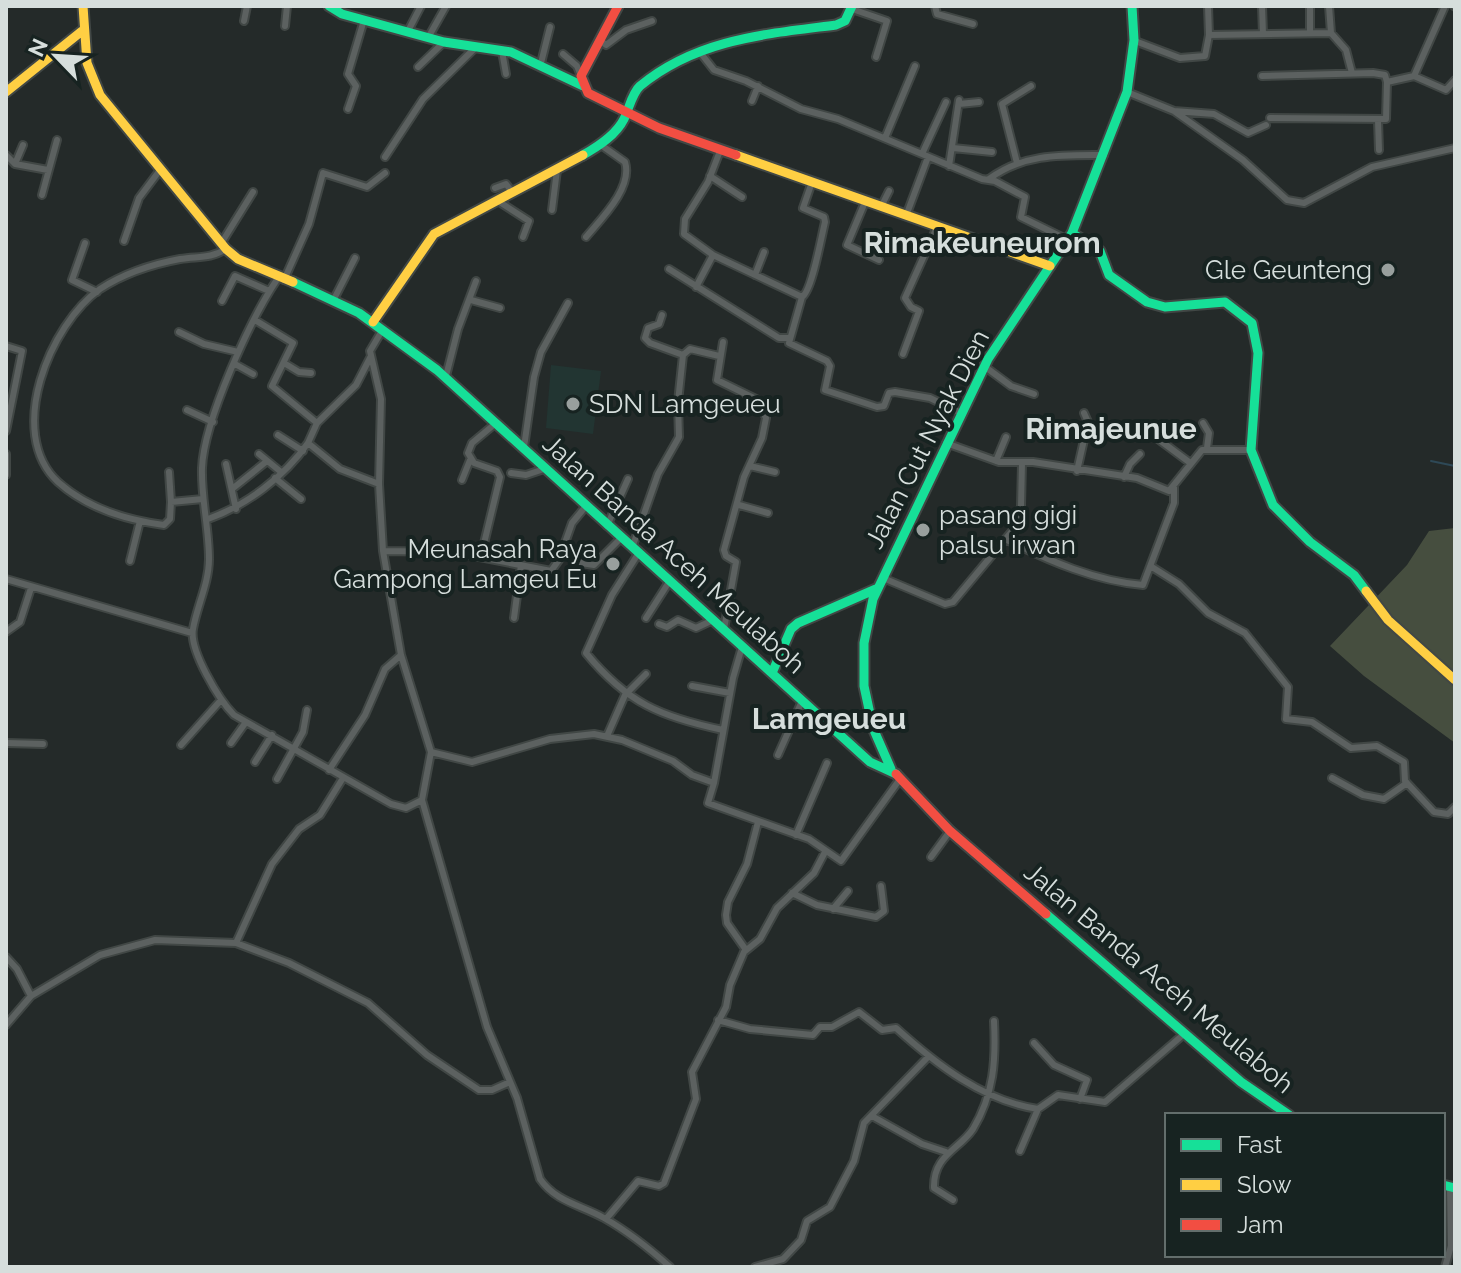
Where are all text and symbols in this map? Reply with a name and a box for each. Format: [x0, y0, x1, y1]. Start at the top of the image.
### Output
north arrow [16, 16, 96, 96]
text: N [23, 34, 53, 61]
district label: Rimakeuneurom [863, 225, 1101, 260]
place label: Gle Geunteng [1205, 255, 1372, 285]
marker: Gle Geunteng [1379, 261, 1397, 279]
street label: Jalan Cut Nyak Dien [859, 325, 995, 553]
place label: SDN Lamgeueu [589, 389, 781, 419]
marker: SDN Lamgeueu [564, 395, 582, 413]
district label: Rimajeunue [1025, 411, 1197, 446]
street label: Jalan Banda Aceh Meulaboh [537, 428, 811, 680]
place label: pasang gigi palsu irwan [939, 500, 1077, 560]
marker: pasang gigi palsu irwan [914, 521, 932, 539]
place label: Meunasah Raya Gampong Lamgeu Eu [333, 534, 597, 594]
marker: Meunasah Raya Gampong Lamgeu Eu [604, 555, 622, 573]
district label: Lamgeueu [752, 701, 906, 736]
street label: Jalan Banda Aceh Meulaboh [1018, 857, 1300, 1099]
legend [1165, 1113, 1445, 1257]
text: Fast [1237, 1130, 1282, 1159]
text: Slow [1237, 1170, 1292, 1199]
text: Jam [1237, 1210, 1283, 1239]

